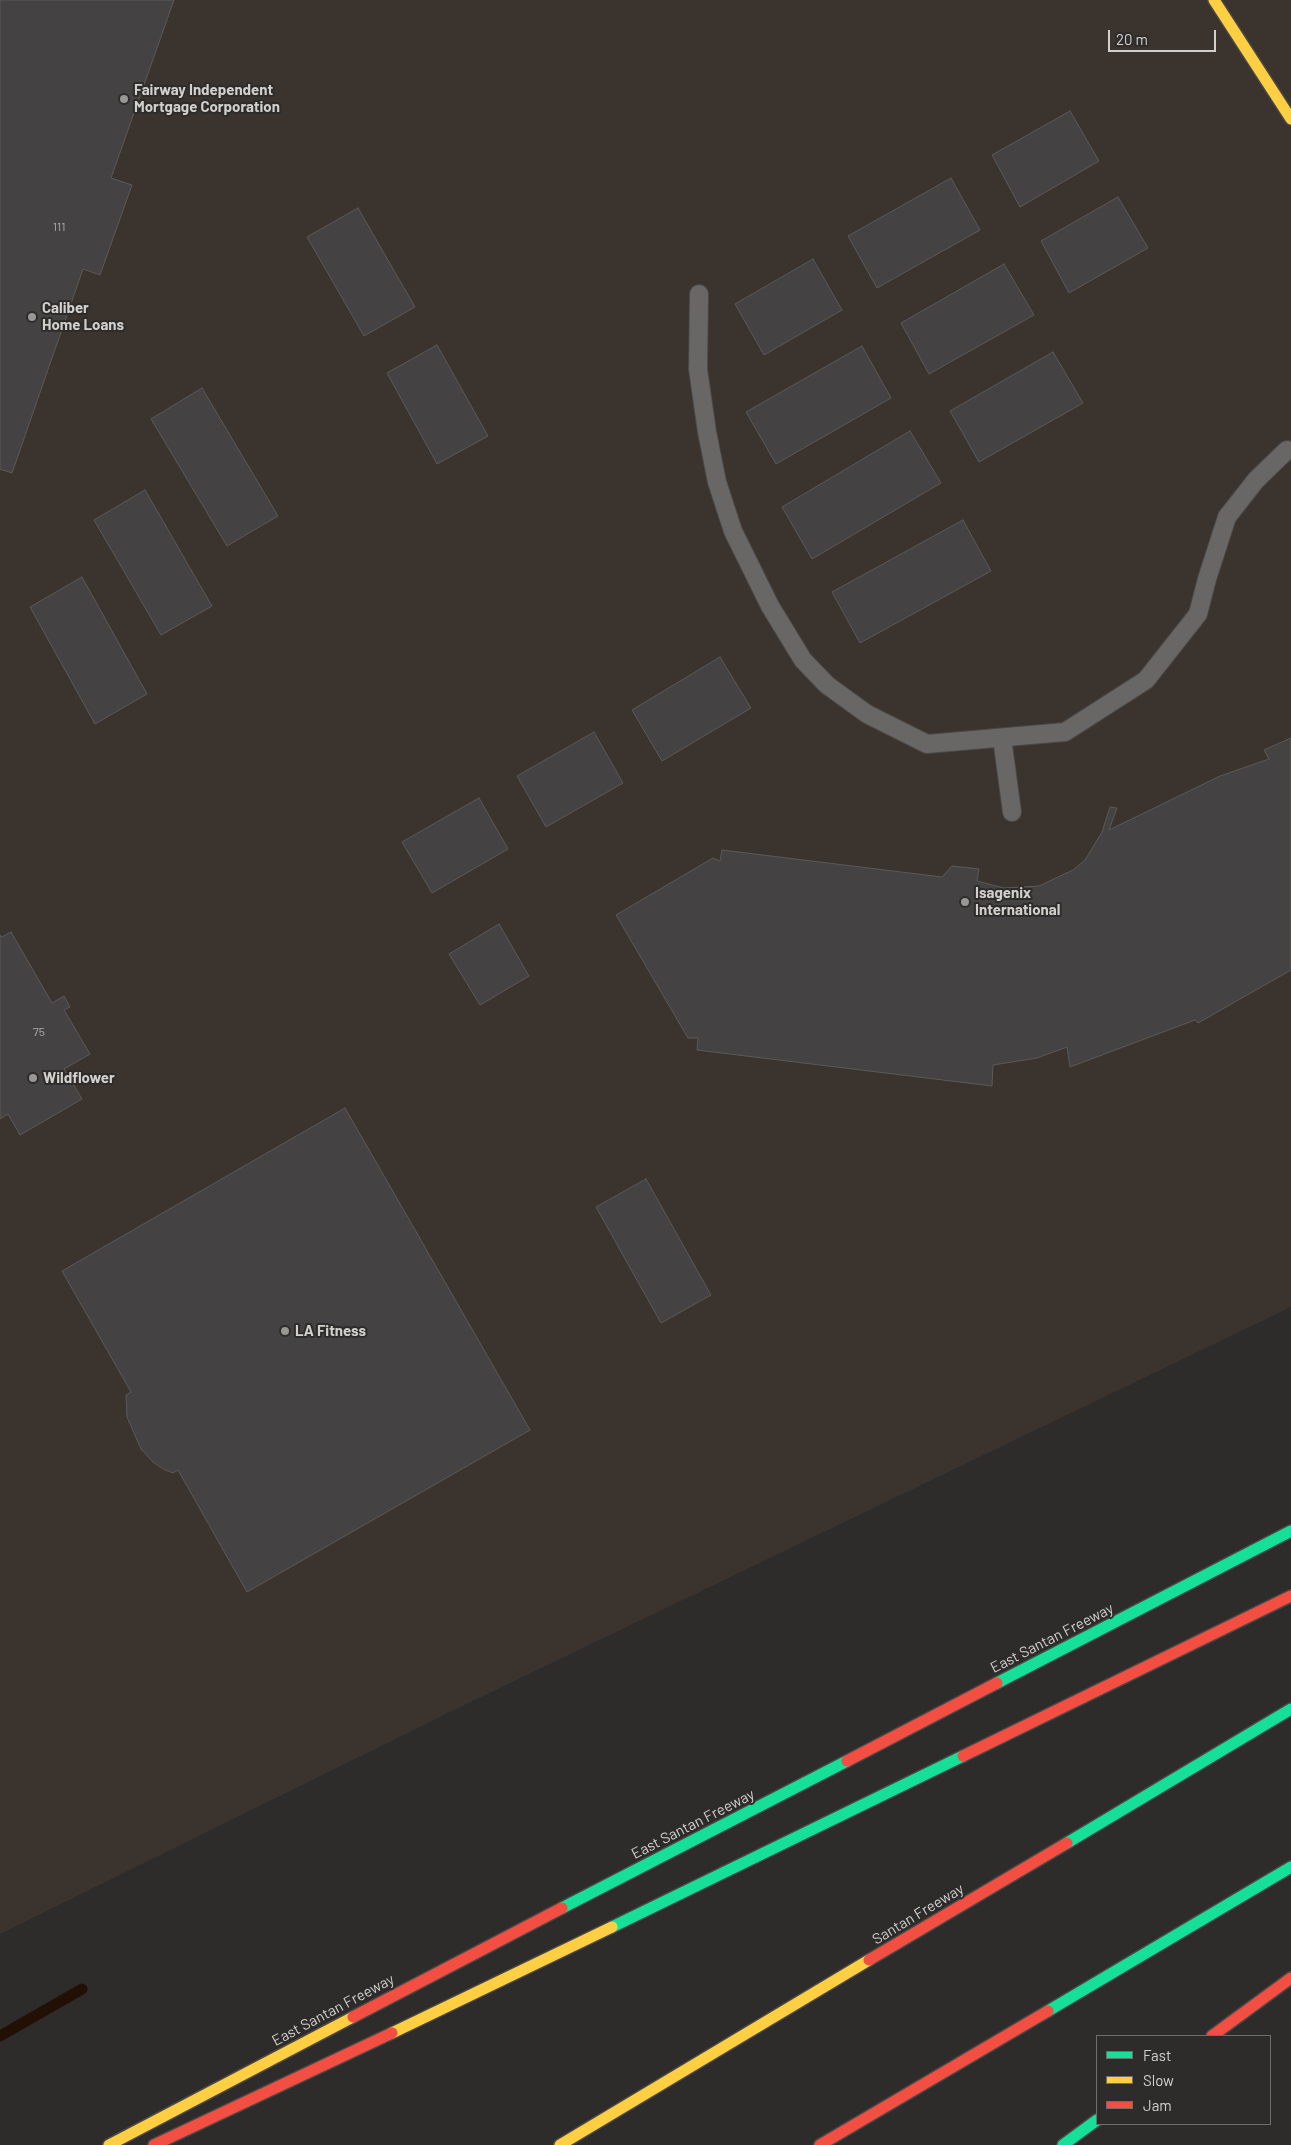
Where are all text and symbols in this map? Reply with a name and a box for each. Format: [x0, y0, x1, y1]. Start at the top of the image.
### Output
scale bar [1111, 20, 1218, 52]
text: 20 m [1116, 30, 1148, 48]
place label: Fairway Independent Mortgage Corporation [134, 81, 280, 116]
marker: Fairway Independent Mortgage Corporation [118, 93, 130, 105]
house number: 111 [53, 220, 65, 234]
place label: Caliber Home Loans [42, 299, 124, 334]
marker: Caliber Home Loans [26, 311, 38, 323]
place label: Isagenix International [975, 884, 1060, 919]
marker: Isagenix International [959, 896, 971, 908]
house number: 75 [33, 1025, 45, 1039]
place label: Wildflower [43, 1069, 115, 1087]
marker: Wildflower [27, 1072, 39, 1084]
place label: LA Fitness [295, 1322, 366, 1340]
marker: LA Fitness [279, 1325, 291, 1337]
street label: East Santan Freeway [987, 1599, 1117, 1677]
street label: East Santan Freeway [628, 1785, 758, 1863]
street label: Santan Freeway [869, 1880, 967, 1948]
street label: East Santan Freeway [269, 1970, 397, 2050]
legend [1096, 2035, 1271, 2125]
text: Fast [1143, 2046, 1171, 2064]
text: Slow [1143, 2071, 1174, 2089]
text: Jam [1143, 2096, 1172, 2114]

